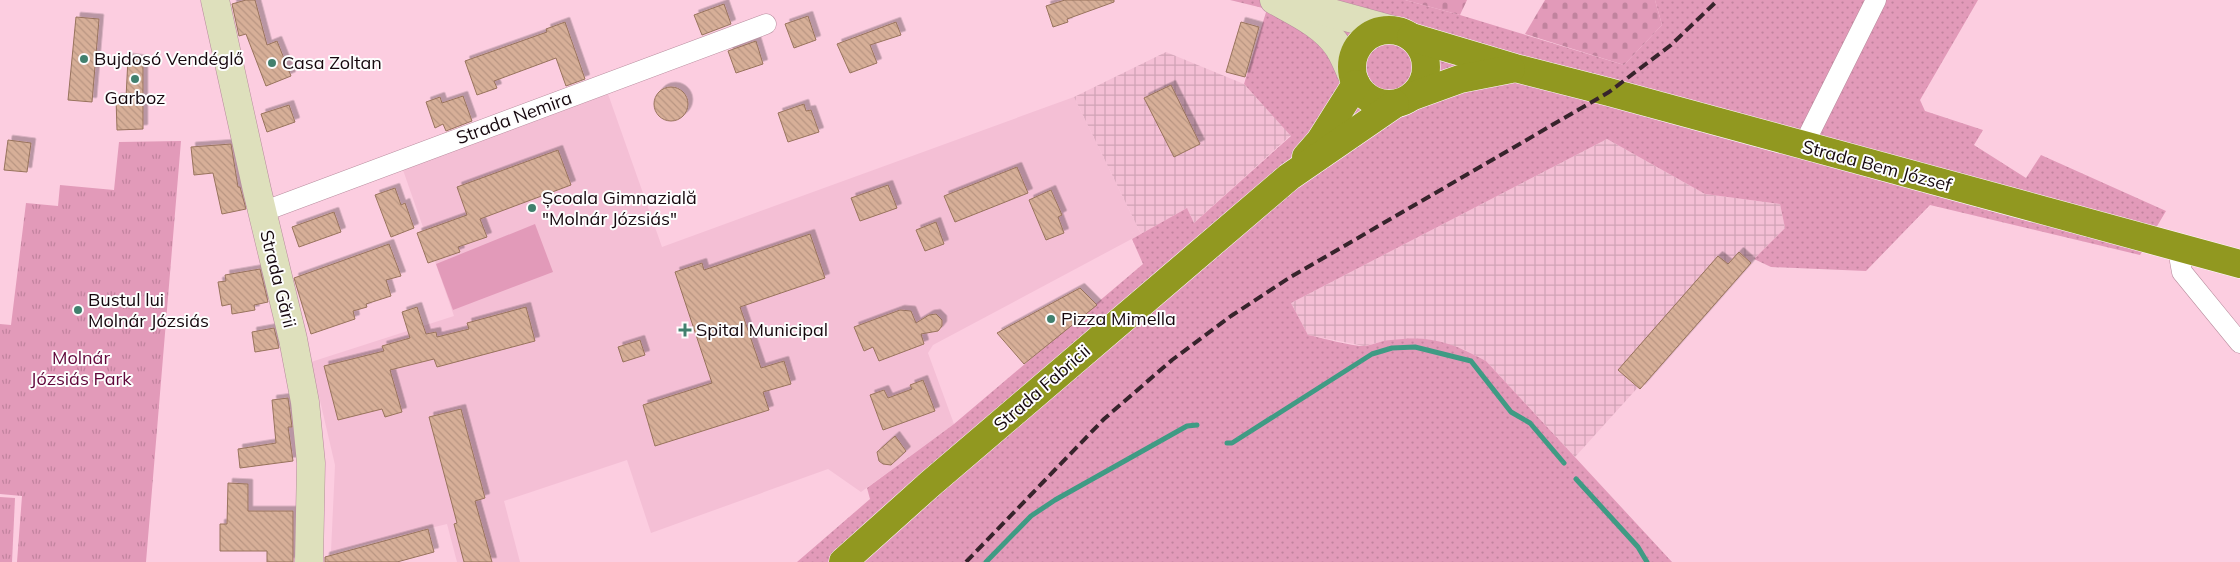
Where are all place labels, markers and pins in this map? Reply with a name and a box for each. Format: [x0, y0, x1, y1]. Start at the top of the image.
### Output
place label: Bujdosó Vendéglő [94, 47, 244, 70]
place label: Casa Zoltan [282, 51, 382, 74]
marker: Bujdosó Vendéglő [78, 53, 90, 65]
marker: Casa Zoltan [266, 57, 278, 69]
marker: Garboz [129, 73, 141, 85]
place label: Garboz [105, 86, 165, 109]
place label: Școala Gimnazială "Molnár Józsiás" [542, 186, 697, 230]
marker: Școala Gimnazială "Molnár Józsiás" [526, 202, 538, 214]
place label: Bustul lui Molnár Józsiás [88, 288, 209, 332]
marker: Bustul lui Molnár Józsiás [72, 304, 84, 316]
place label: Pizza Mimella [1061, 307, 1176, 330]
marker: Pizza Mimella [1045, 313, 1057, 325]
place label: Spital Municipal [696, 318, 828, 341]
marker: Spital Municipal [678, 323, 692, 337]

